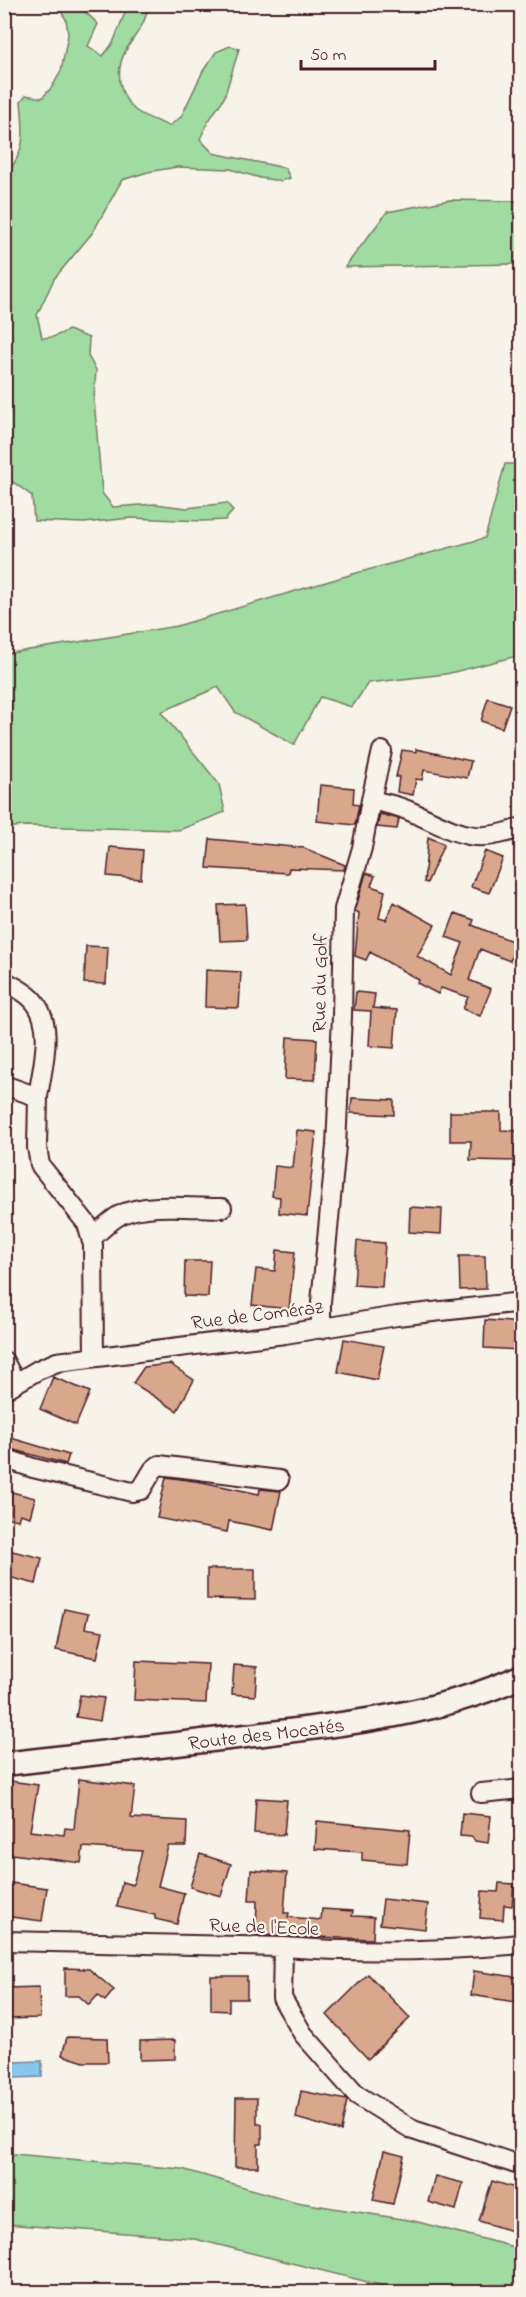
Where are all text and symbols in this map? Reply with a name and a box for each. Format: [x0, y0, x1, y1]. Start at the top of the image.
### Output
scale bar [301, 33, 434, 71]
text: 50 m [310, 43, 347, 69]
street label: Rue du Golf [306, 933, 337, 1033]
street label: Rue de Coméraz [190, 1294, 326, 1339]
street label: Route des Mocatés [187, 1712, 347, 1759]
street label: Rue de l'Ecole [208, 1912, 319, 1945]

